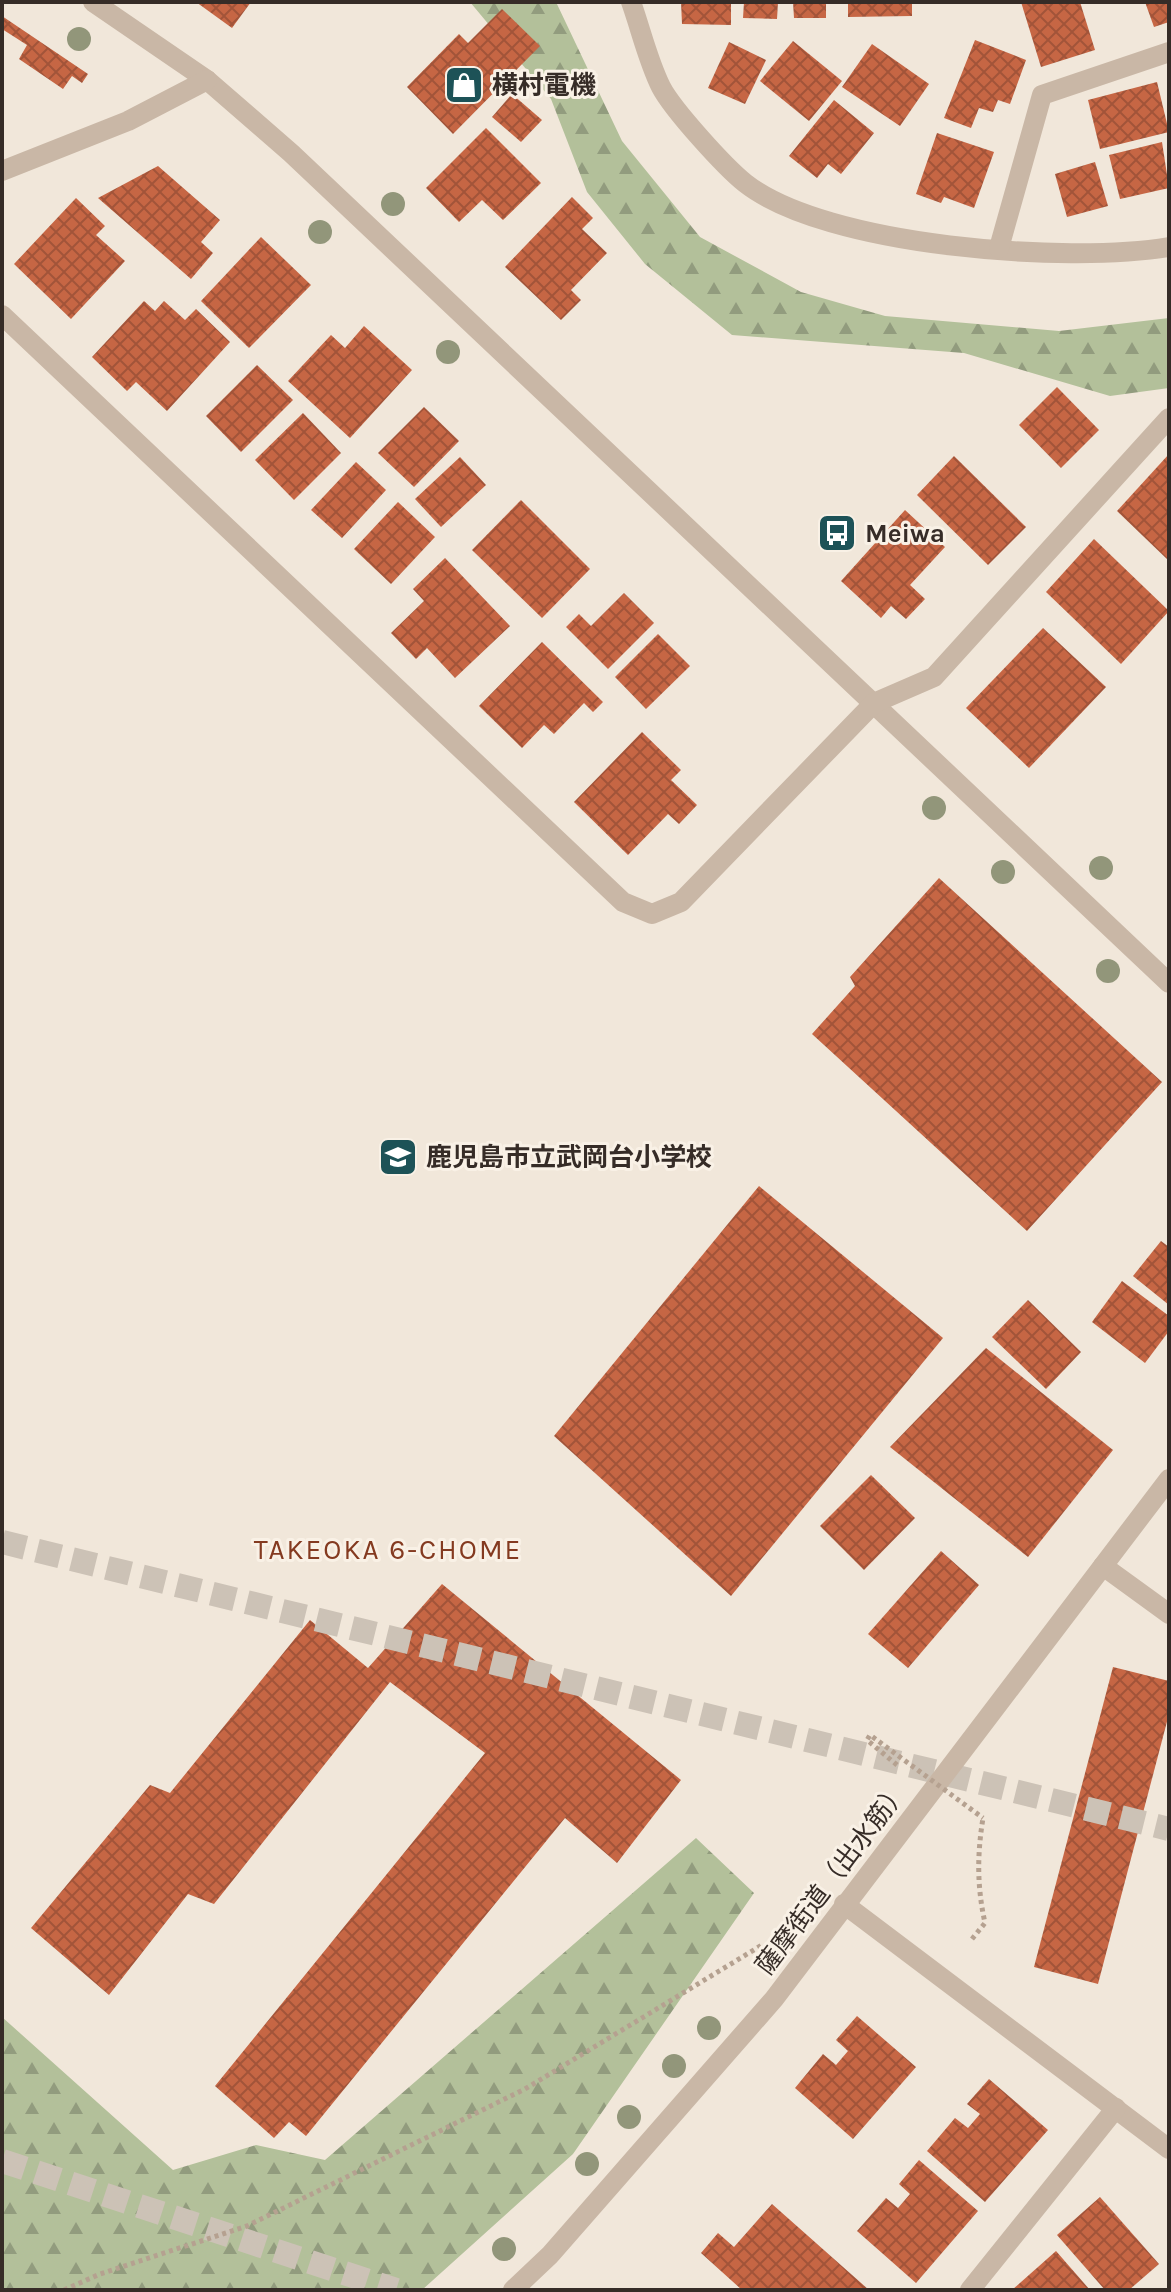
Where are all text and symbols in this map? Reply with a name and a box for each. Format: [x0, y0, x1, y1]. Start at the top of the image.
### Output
shop icon: 横村電機 [443, 64, 485, 106]
place label: 横村電機 [492, 70, 596, 101]
bus stop icon: Meiwa [816, 512, 858, 554]
place label: Meiwa [865, 518, 945, 549]
school or university icon: 鹿児島市立武岡台小学校 [377, 1136, 419, 1178]
place label: 鹿児島市立武岡台小学校 [426, 1142, 712, 1173]
district label: TAKEOKA 6-CHOME [254, 1533, 522, 1566]
street label: 薩摩街道（出水筋） [749, 1775, 915, 1981]

